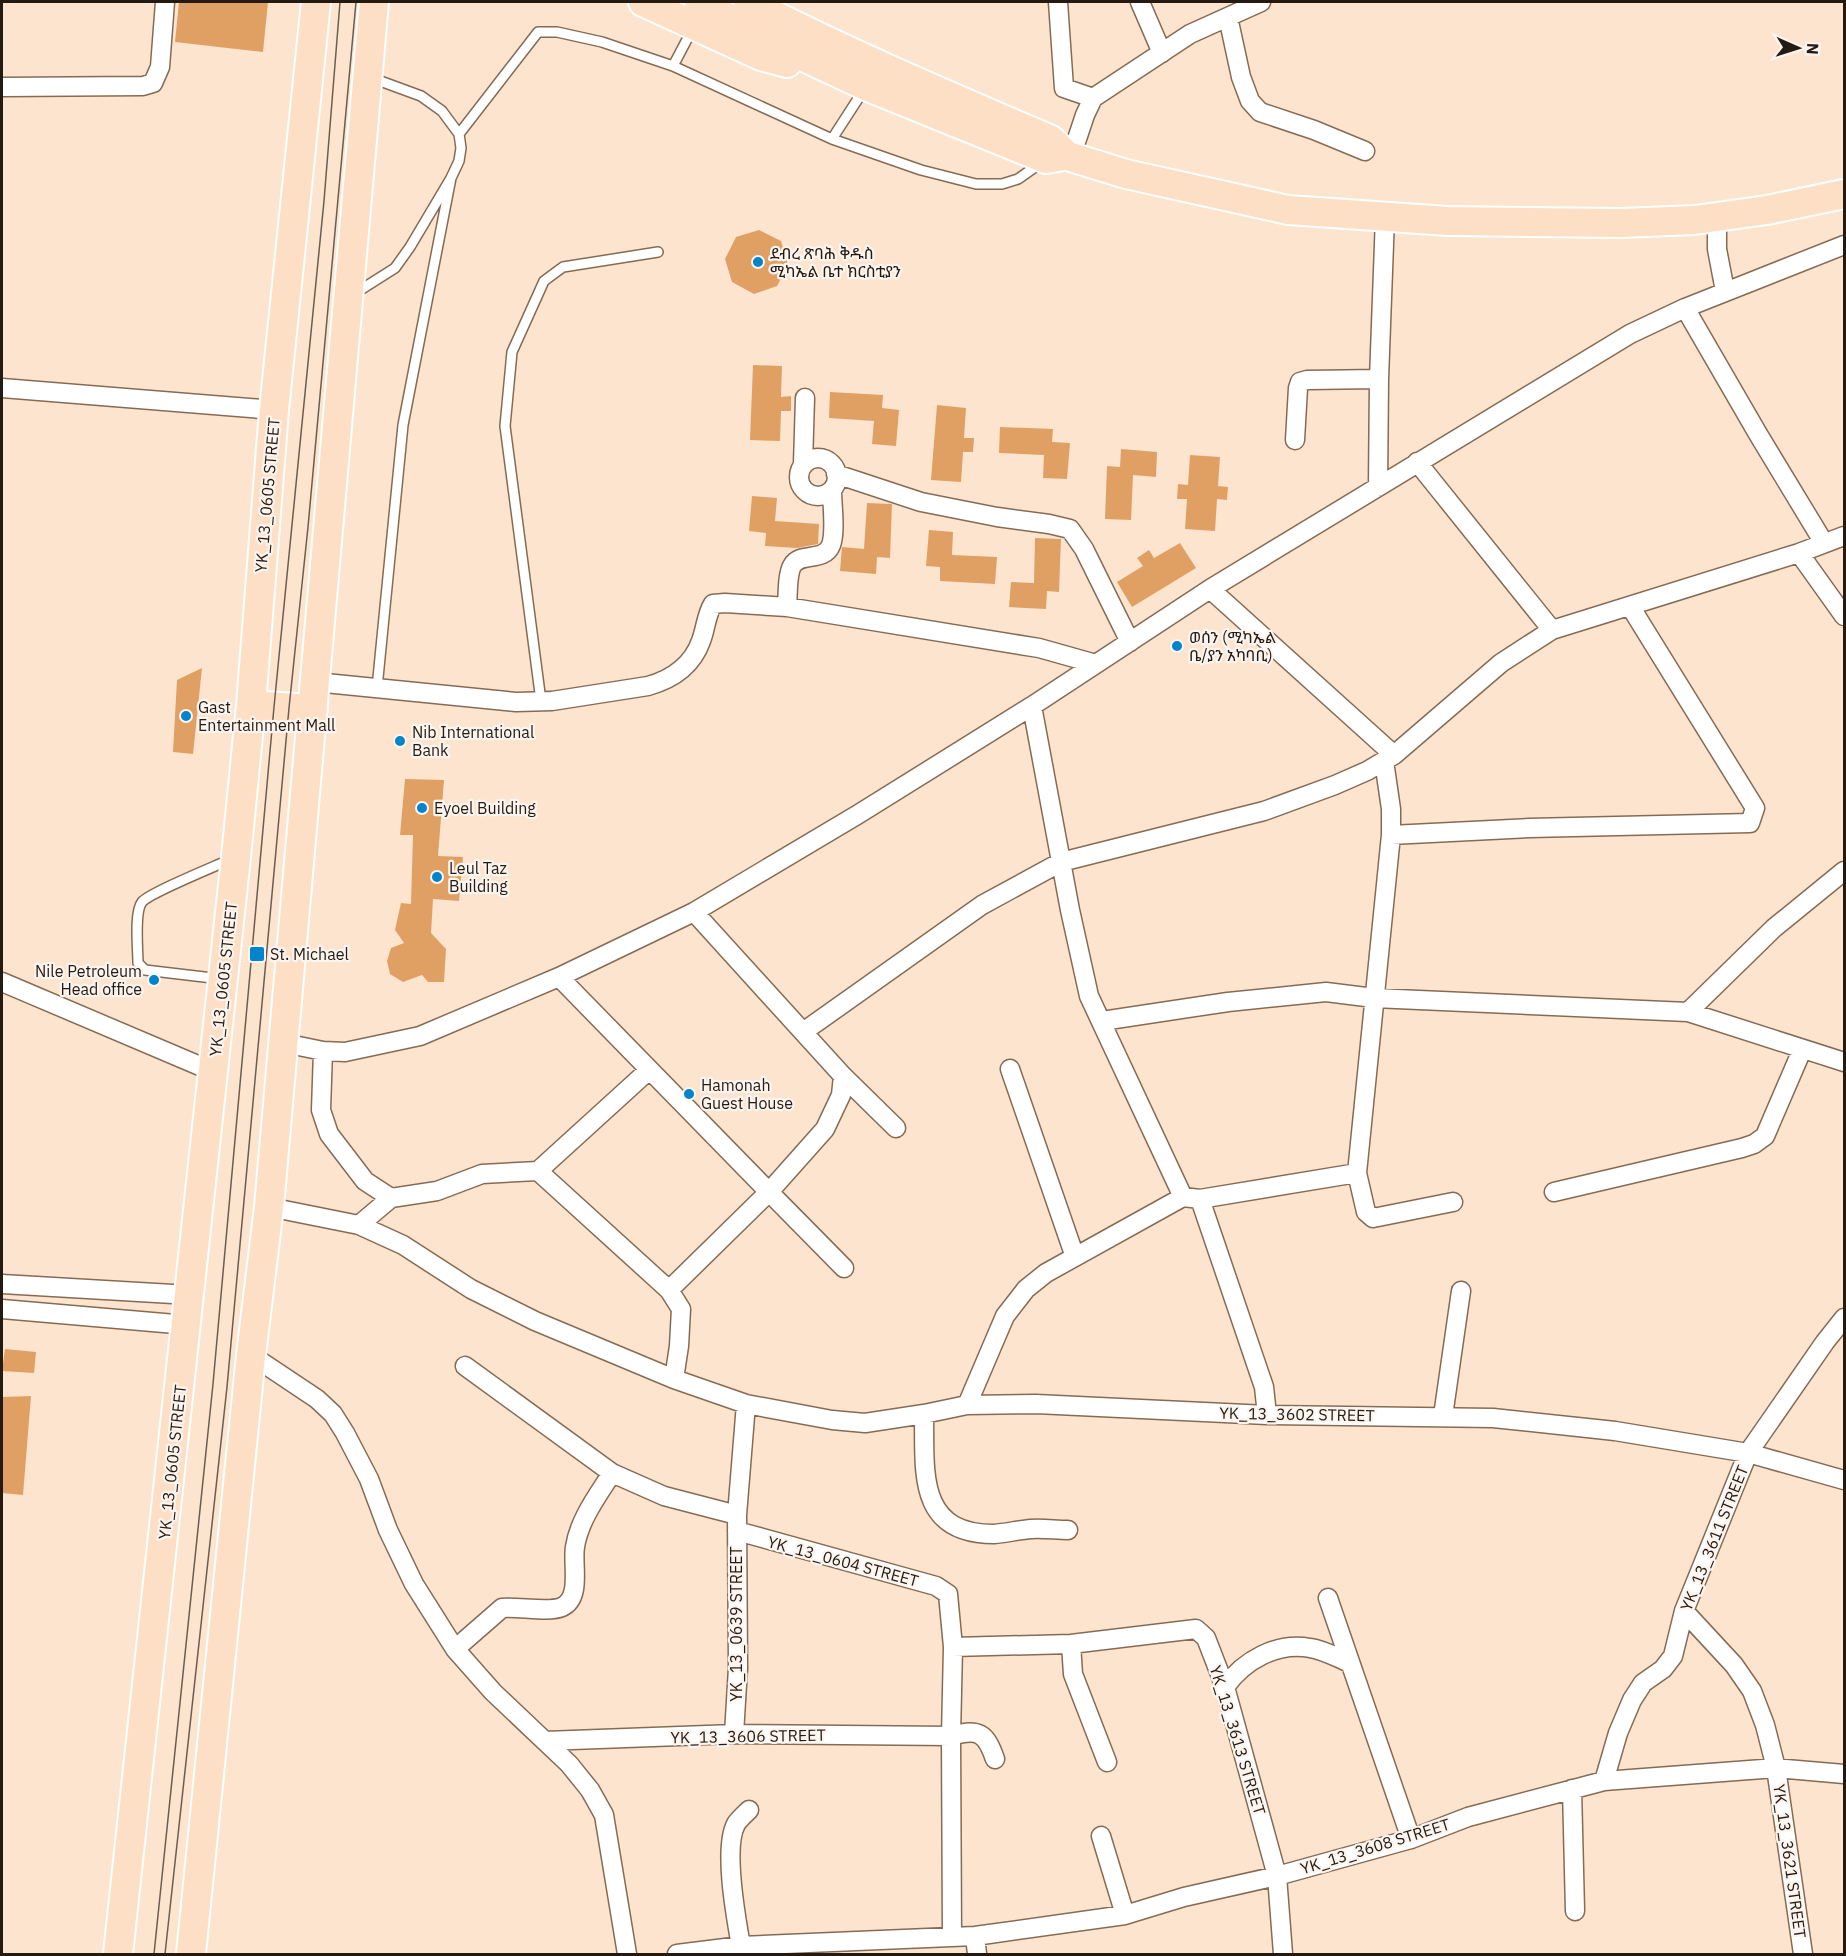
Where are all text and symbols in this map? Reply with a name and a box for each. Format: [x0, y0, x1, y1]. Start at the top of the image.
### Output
north arrow [1768, 18, 1828, 78]
text: N [1803, 42, 1823, 55]
place label: ደብረ ጽባሕ ቅዱስ ሚካኤል ቤተ ክርስቲያን [770, 243, 901, 281]
marker: ደብረ ጽባሕ ቅዱስ ሚካኤል ቤተ ክርስቲያን [751, 255, 765, 269]
street label: YK_13_0605 STREET [250, 417, 284, 573]
place label: ወሰን (ሚካኤል ቤ/ያን አካባቢ) [1189, 627, 1276, 665]
marker: ወሰን (ሚካኤል ቤ/ያን አካባቢ) [1170, 639, 1184, 653]
place label: Gast Entertainment Mall [198, 697, 335, 735]
marker: Gast Entertainment Mall [179, 709, 193, 723]
place label: Nib International Bank [412, 722, 534, 760]
marker: Nib International Bank [393, 734, 407, 748]
place label: Eyoel Building [434, 798, 536, 818]
marker: Eyoel Building [415, 801, 429, 815]
place label: Leul Taz Building [449, 858, 508, 896]
marker: Leul Taz Building [430, 870, 444, 884]
street label: YK_13_0605 STREET [205, 901, 241, 1057]
place label: St. Michael [270, 944, 349, 964]
marker: St. Michael [248, 945, 266, 963]
place label: Nile Petroleum Head office [35, 961, 142, 999]
marker: Nile Petroleum Head office [147, 973, 161, 987]
place label: Hamonah Guest House [701, 1075, 793, 1113]
marker: Hamonah Guest House [682, 1087, 696, 1101]
street label: YK_13_0605 STREET [154, 1384, 190, 1540]
street label: YK_13_3602 STREET [1219, 1403, 1375, 1425]
street label: YK_13_3611 STREET [1676, 1462, 1752, 1614]
street label: YK_13_0604 STREET [765, 1531, 921, 1591]
street label: YK_13_0639 STREET [726, 1546, 746, 1702]
street label: YK_13_3613 STREET [1206, 1663, 1270, 1817]
street label: YK_13_3606 STREET [670, 1725, 826, 1747]
street label: YK_13_3621 STREET [1769, 1783, 1811, 1939]
street label: YK_13_3608 STREET [1298, 1814, 1452, 1878]

